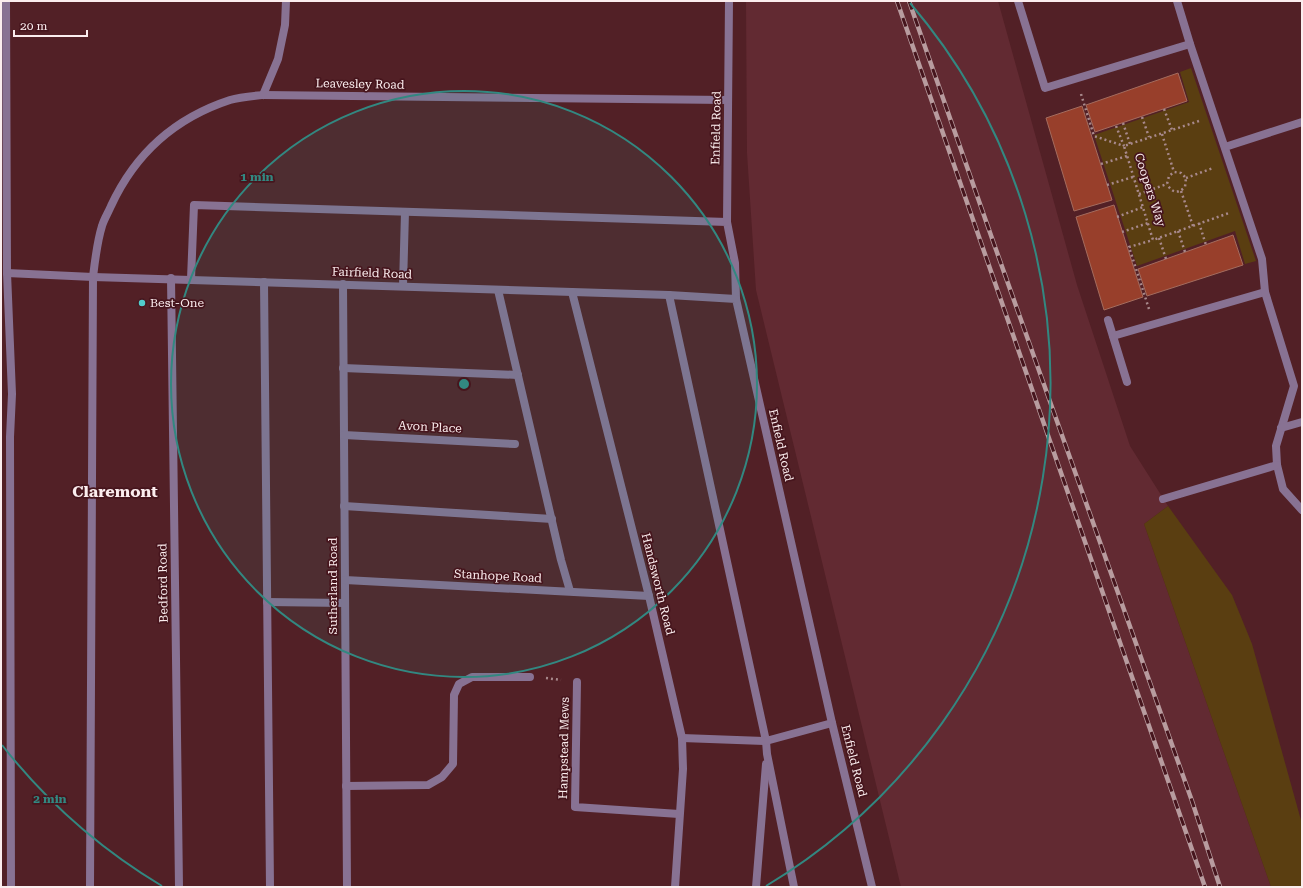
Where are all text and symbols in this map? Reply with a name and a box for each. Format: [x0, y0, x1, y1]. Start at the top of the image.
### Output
scale bar [14, 12, 87, 38]
text: 20 m [20, 19, 47, 33]
street label: Leavesley Road [315, 76, 405, 92]
street label: Enfield Road [708, 91, 724, 165]
street label: Coopers Way [1132, 151, 1169, 229]
text: 1 min [240, 170, 274, 184]
street label: Fairfield Road [332, 265, 413, 281]
place label: Best-One [150, 296, 204, 310]
marker: Best-One [137, 298, 147, 308]
centre of rings [457, 377, 471, 391]
street label: Enfield Road [766, 407, 796, 483]
street label: Avon Place [398, 418, 463, 436]
district label: Claremont [72, 482, 158, 501]
street label: Handsworth Road [639, 532, 677, 637]
street label: Sutherland Road [326, 537, 340, 634]
street label: Bedford Road [155, 543, 171, 623]
street label: Stanhope Road [454, 567, 543, 585]
street label: Hampstead Mews [556, 696, 572, 799]
street label: Enfield Road [838, 723, 870, 799]
text: 2 min [33, 792, 67, 806]

